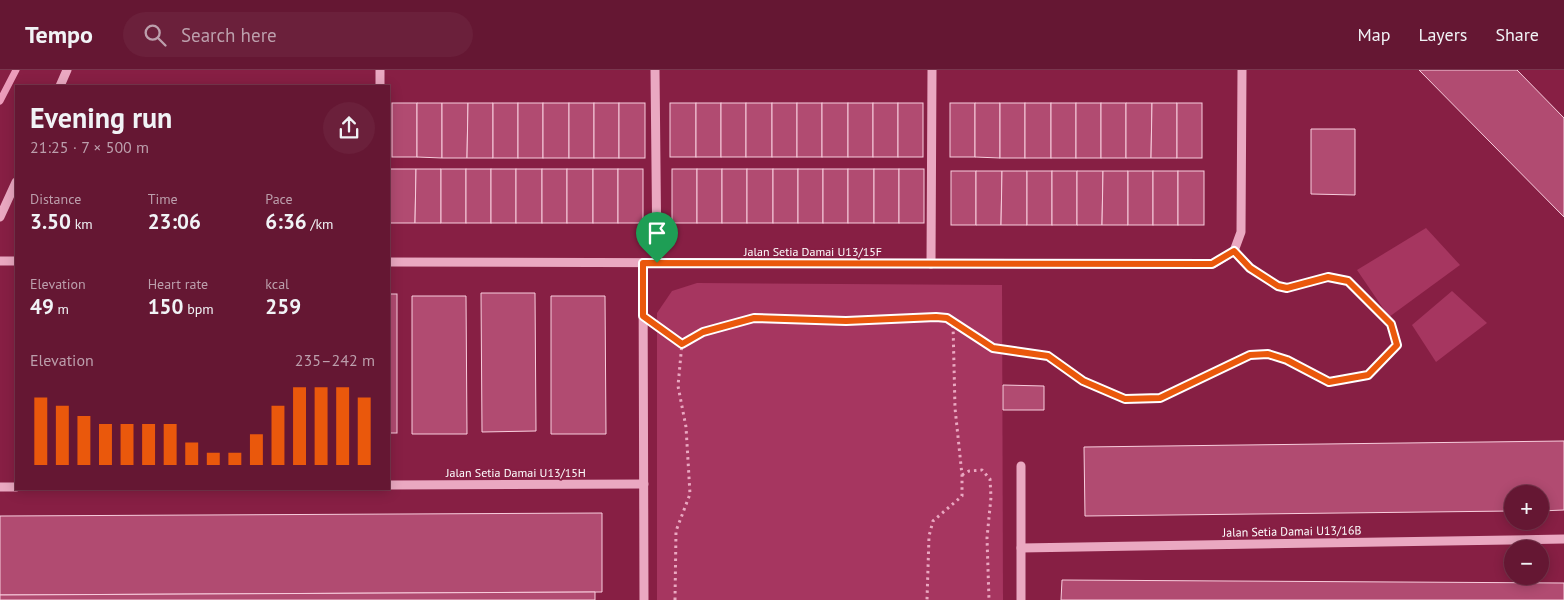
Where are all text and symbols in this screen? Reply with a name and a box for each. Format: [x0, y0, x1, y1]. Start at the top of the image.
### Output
search box [123, 12, 473, 57]
text: Tempo [25, 19, 93, 50]
icon: search [141, 21, 169, 49]
text: Search here [181, 23, 277, 47]
text: Map [1358, 23, 1390, 46]
text: Layers [1418, 23, 1467, 46]
text: Share [1495, 23, 1539, 46]
text: Evening run [30, 99, 172, 136]
button: share [323, 102, 375, 154]
text: 21:25 · 7 × 500 m [30, 137, 149, 157]
text: Distance [30, 190, 81, 208]
text: Time [148, 190, 178, 208]
text: Pace [265, 190, 293, 208]
text: 3.50 [30, 208, 71, 235]
text: 23:06 [148, 208, 201, 235]
text: 6:36 [265, 208, 307, 235]
pin [636, 212, 678, 263]
text: km [71, 215, 93, 233]
text: /km [307, 215, 333, 233]
icon: arrive [643, 219, 671, 247]
street label: Jalan Setia Damai U13/15F [743, 244, 882, 259]
text: Elevation [30, 275, 86, 293]
text: Heart rate [148, 275, 208, 293]
text: kcal [265, 275, 289, 293]
text: 49 [30, 293, 54, 320]
text: 150 [148, 293, 183, 320]
text: 259 [265, 293, 301, 320]
text: m [54, 300, 69, 318]
text: bpm [183, 300, 214, 318]
text: Elevation [30, 350, 94, 370]
text: 235–242 m [295, 350, 375, 370]
street label: Jalan Setia Damai U13/15H [445, 465, 586, 480]
map controls [1504, 485, 1549, 585]
button: + [1504, 485, 1549, 530]
street label: Jalan Setia Damai U13/16B [1222, 522, 1361, 540]
button: − [1504, 540, 1549, 585]

